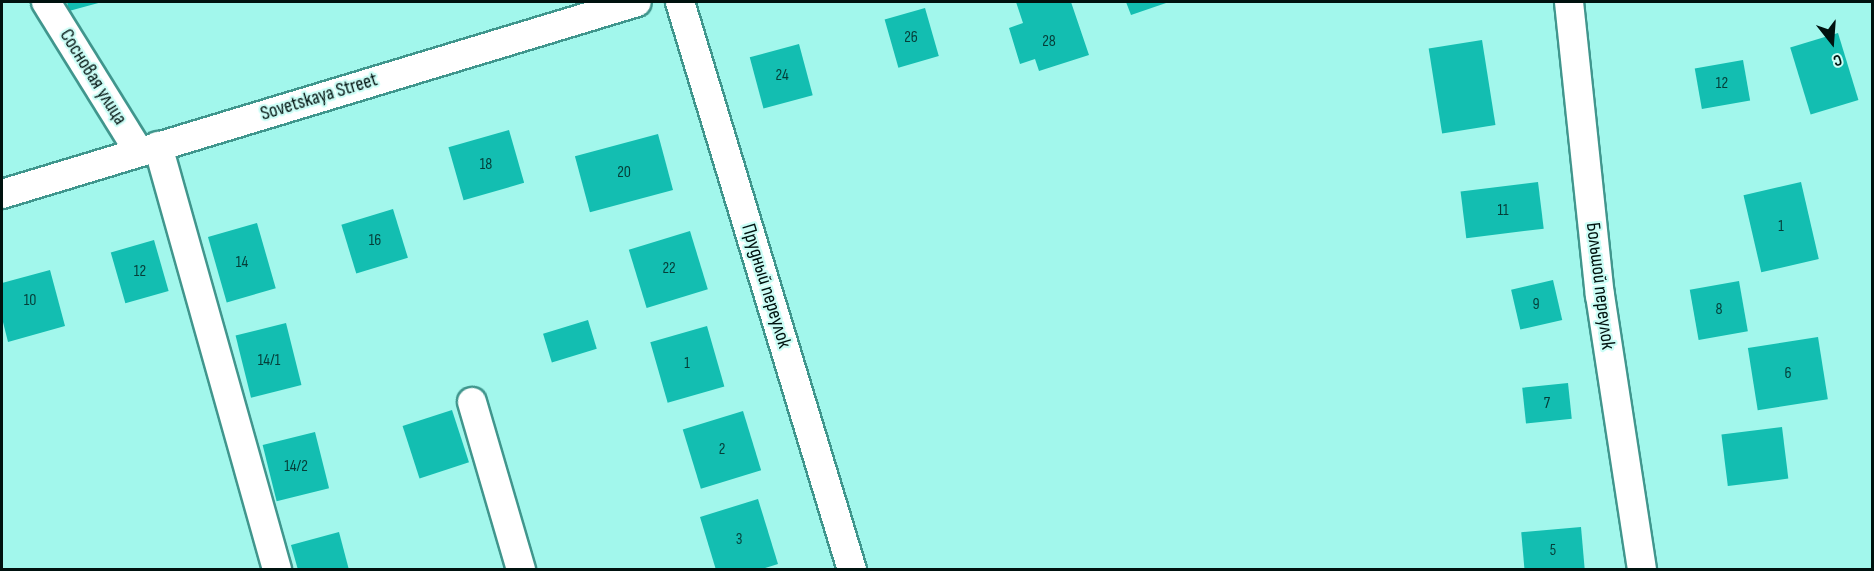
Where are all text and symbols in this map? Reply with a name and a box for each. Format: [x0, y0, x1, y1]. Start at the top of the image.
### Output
north arrow [1802, 12, 1862, 72]
street label: Сосновая улица [54, 25, 132, 129]
house number: 26 [904, 28, 918, 48]
house number: 28 [1042, 32, 1056, 52]
text: С [1831, 49, 1844, 70]
house number: 24 [775, 66, 789, 86]
street label: Sovetskaya Street [258, 68, 380, 126]
house number: 12 [1716, 74, 1728, 94]
house number: 18 [480, 155, 492, 175]
house number: 20 [617, 163, 631, 183]
house number: 11 [1497, 201, 1509, 221]
house number: 1 [1778, 217, 1784, 237]
street label: Прудный переулок [736, 221, 796, 351]
street label: Большой переулок [1580, 221, 1620, 351]
house number: 16 [369, 231, 381, 251]
house number: 14 [236, 253, 248, 273]
house number: 22 [662, 259, 676, 279]
house number: 12 [134, 262, 146, 282]
house number: 10 [24, 291, 36, 311]
house number: 9 [1532, 295, 1540, 315]
house number: 8 [1715, 300, 1723, 320]
house number: 14/1 [258, 351, 280, 371]
house number: 1 [684, 354, 690, 374]
house number: 6 [1784, 364, 1792, 384]
house number: 7 [1544, 394, 1550, 414]
house number: 2 [719, 440, 725, 460]
house number: 14/2 [284, 457, 308, 477]
house number: 3 [736, 530, 742, 550]
house number: 5 [1550, 541, 1556, 561]

